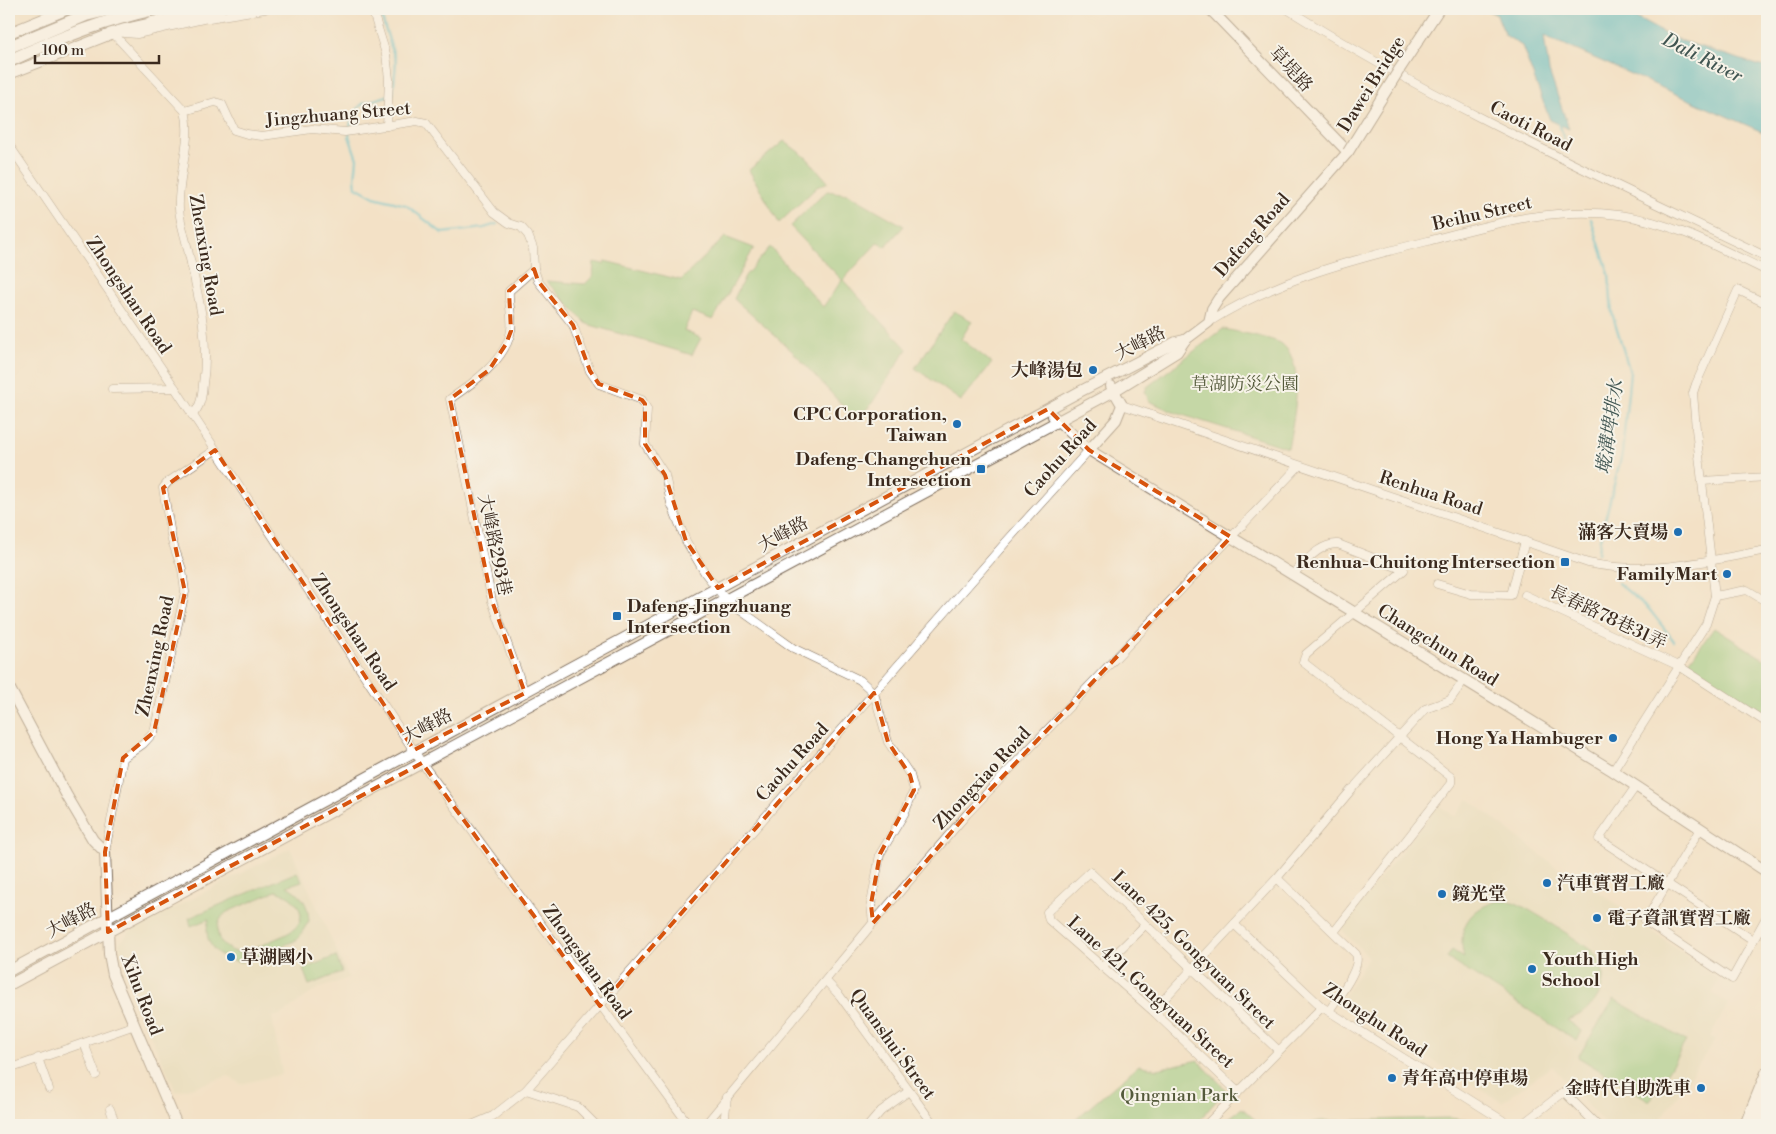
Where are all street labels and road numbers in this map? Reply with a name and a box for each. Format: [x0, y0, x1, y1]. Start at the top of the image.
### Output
street label: Dawei Bridge [1333, 32, 1410, 137]
street label: 草堤路 [1264, 42, 1317, 97]
street label: Caoti Road [1486, 96, 1576, 157]
street label: Jingzhuang Street [263, 97, 412, 132]
street label: Dafeng Road [1210, 188, 1296, 282]
street label: Beihu Street [1429, 191, 1535, 236]
street label: Zhenxing Road [184, 193, 228, 318]
street label: Zhongshan Road [81, 232, 177, 359]
street label: 大峰路 [1111, 321, 1170, 366]
street label: Caohu Road [1019, 414, 1102, 502]
street label: Renhua Road [1376, 466, 1486, 521]
street label: 大峰路293巷 [473, 492, 516, 598]
street label: 大峰路 [754, 511, 812, 558]
street label: Zhongshan Road [306, 569, 402, 696]
street label: 長春路78巷31弄 [1545, 580, 1670, 655]
street label: Zhenxing Road [131, 593, 180, 719]
street label: Changchun Road [1373, 599, 1503, 692]
street label: 大峰路 [398, 704, 456, 749]
street label: Caohu Road [751, 718, 834, 806]
street label: Zhongxiao Road [929, 722, 1036, 835]
street label: Lane 425, Gongyuan Street [1107, 866, 1281, 1035]
street label: 大峰路 [42, 898, 100, 943]
street label: Zhongshan Road [537, 900, 636, 1025]
street label: Lane 421, Gongyuan Street [1062, 911, 1239, 1074]
street label: Xihu Road [115, 951, 168, 1039]
street label: Zhonghu Road [1319, 978, 1432, 1063]
street label: Quanshui Street [845, 984, 941, 1105]

